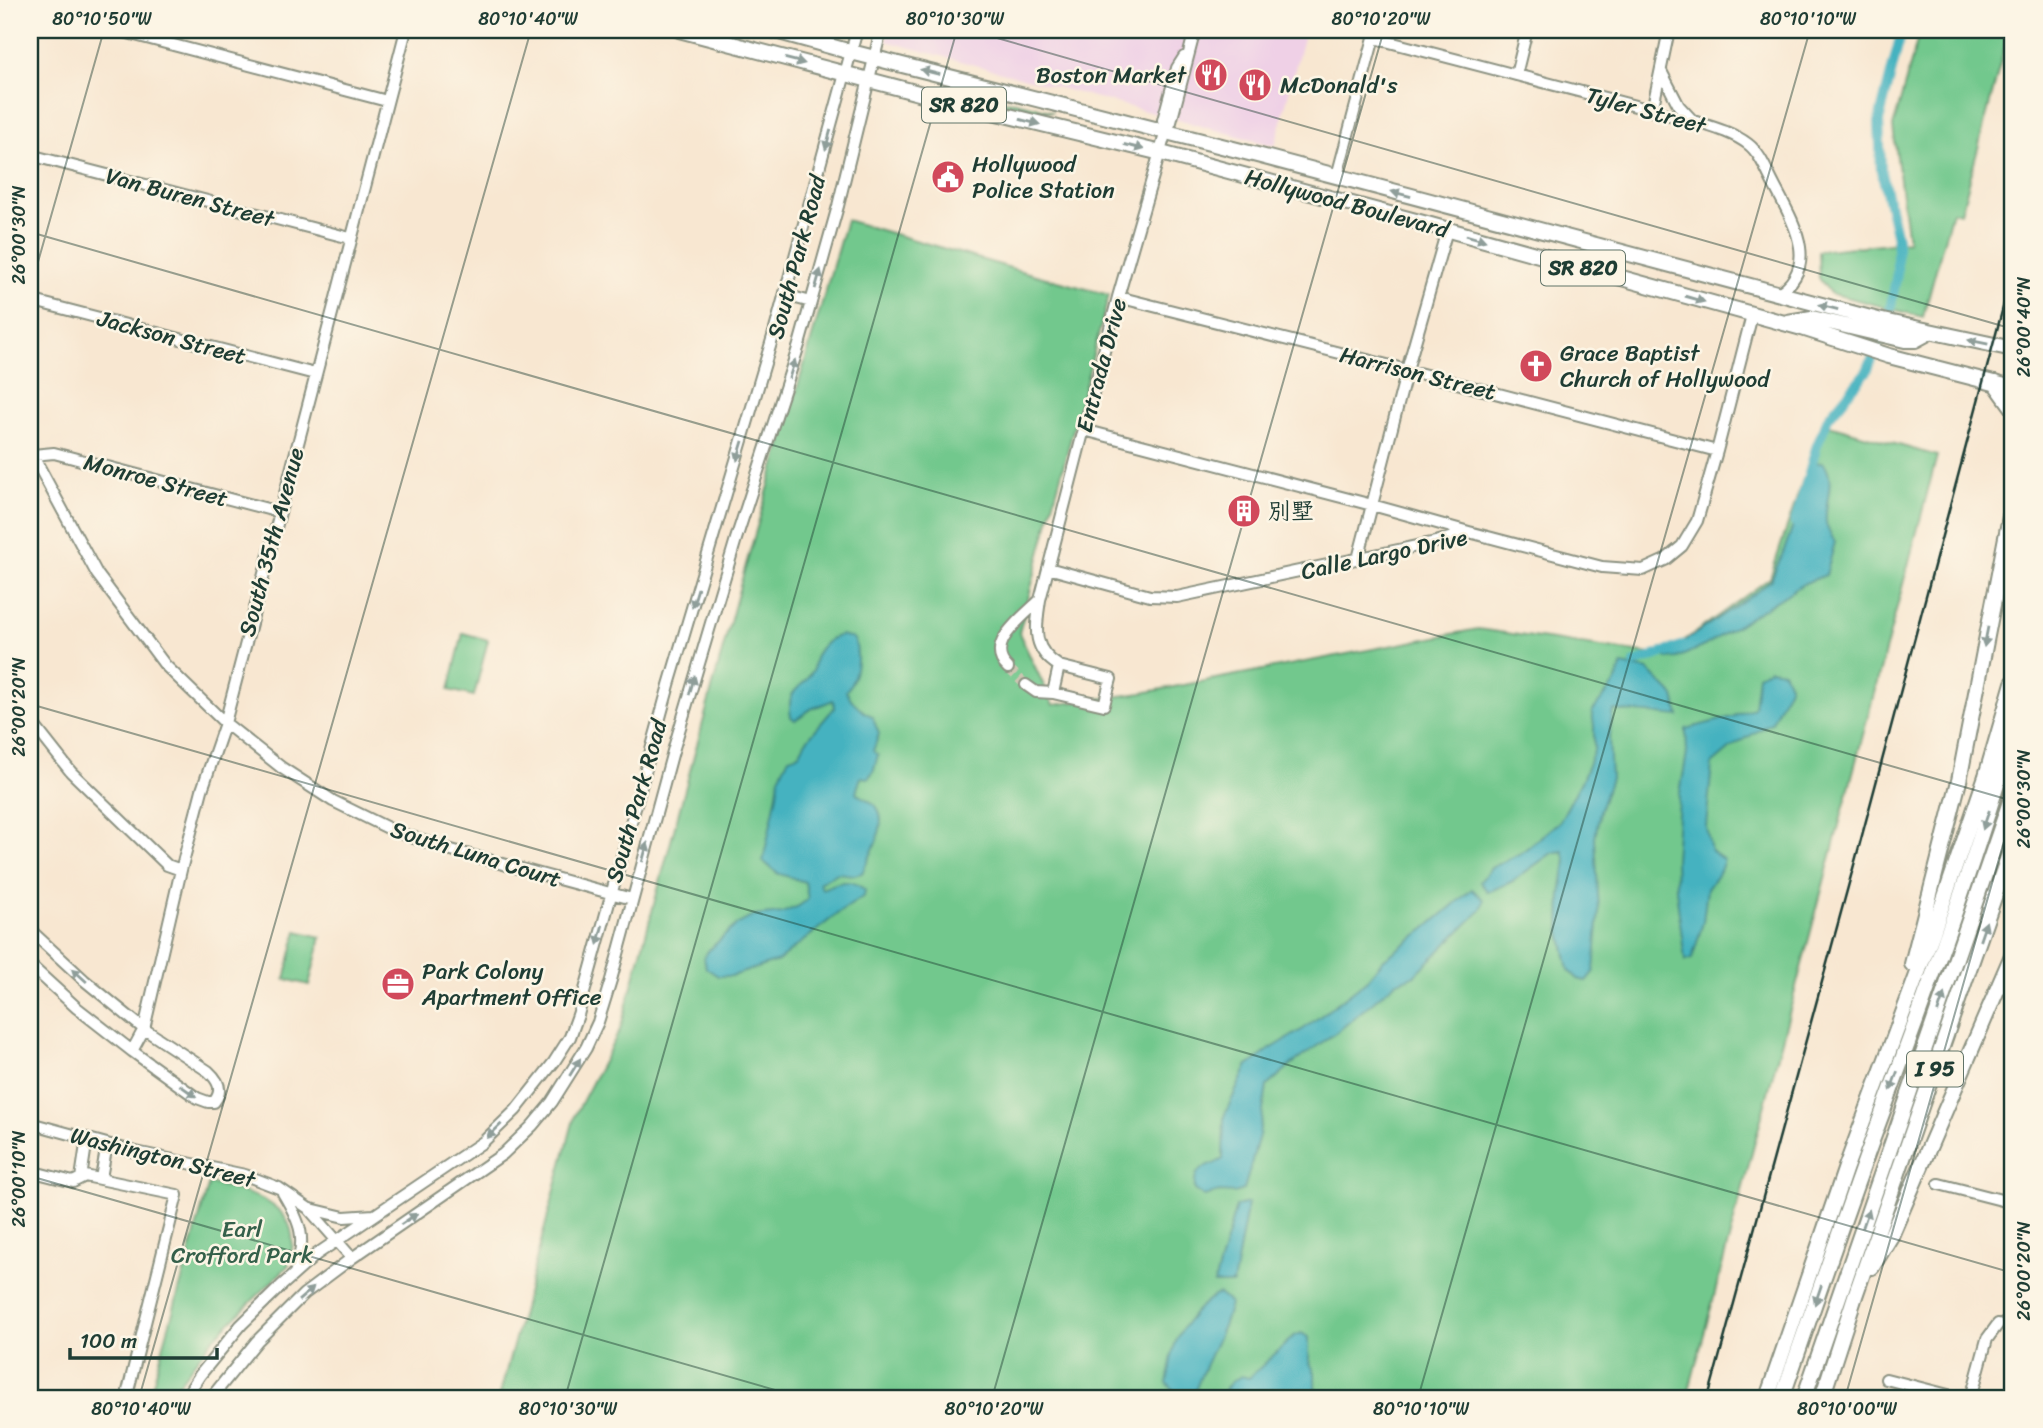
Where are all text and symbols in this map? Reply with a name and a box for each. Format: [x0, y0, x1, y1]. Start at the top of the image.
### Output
text: 80°10'50"W [52, 3, 153, 35]
text: 80°10'40"W [478, 3, 579, 35]
text: 80°10'30"W [906, 3, 1005, 35]
text: 80°10'20"W [1332, 3, 1432, 35]
text: 80°10'10"W [1760, 3, 1857, 35]
place label: Boston Market [1036, 55, 1188, 96]
one-way arrow [785, 56, 807, 67]
restaurant icon: Boston Market [1192, 56, 1230, 94]
place label: McDonald's [1280, 65, 1398, 106]
one-way arrow [918, 66, 940, 77]
restaurant icon: McDonald's [1236, 66, 1274, 104]
street label: Tyler Street [1581, 75, 1712, 147]
road number: SR 820 [922, 88, 1006, 122]
one-way arrow [1019, 116, 1041, 127]
one-way arrow [822, 129, 833, 151]
one-way arrow [1123, 142, 1145, 153]
place label: Hollywood Police Station [972, 144, 1115, 211]
street label: Van Buren Street [101, 155, 280, 240]
street label: Hollywood Boulevard [1240, 157, 1455, 251]
public building icon: Hollywood Police Station [929, 158, 967, 196]
street label: South Park Road [755, 169, 839, 344]
text: 26°00'30"N [3, 185, 35, 284]
one-way arrow [1391, 188, 1412, 198]
one-way arrow [1465, 233, 1487, 244]
road number: SR 820 [1541, 250, 1625, 286]
one-way arrow [813, 268, 824, 290]
text: 26°00'40"N [2008, 276, 2040, 377]
street label: Entrada Drive [1064, 293, 1139, 437]
one-way arrow [1684, 294, 1706, 305]
street label: Jackson Street [92, 298, 251, 377]
one-way arrow [1817, 301, 1839, 312]
place label: Grace Baptist Church of Hollywood [1560, 333, 1771, 400]
street label: Harrison Street [1335, 334, 1500, 413]
one-way arrow [1967, 336, 1989, 347]
church icon: Grace Baptist Church of Hollywood [1517, 347, 1555, 385]
one-way arrow [787, 358, 797, 379]
one-way arrow [735, 440, 745, 461]
street label: Monroe Street [79, 442, 233, 519]
street label: South 35th Avenue [227, 443, 316, 641]
place label: 别墅 [1268, 491, 1314, 532]
building icon: 别墅 [1225, 492, 1263, 530]
street label: Calle Largo Drive [1297, 517, 1471, 592]
one-way arrow [690, 588, 700, 609]
one-way arrow [1980, 626, 1991, 648]
text: 26°00'20"N [3, 657, 35, 757]
one-way arrow [688, 675, 698, 696]
street label: South Park Road [594, 713, 680, 888]
text: 26°00'30"N [2008, 749, 2040, 848]
street label: South Luna Court [385, 809, 566, 900]
one-way arrow [1980, 810, 1991, 831]
one-way arrow [640, 841, 651, 863]
one-way arrow [1978, 920, 1989, 941]
one-way arrow [594, 925, 604, 946]
place label: Park Colony Apartment Office [421, 951, 602, 1018]
office icon: Park Colony Apartment Office [379, 965, 417, 1003]
one-way arrow [70, 967, 88, 983]
one-way arrow [1936, 992, 1947, 1013]
road number: I 95 [1907, 1052, 1963, 1086]
one-way arrow [569, 1058, 581, 1077]
one-way arrow [1888, 1070, 1899, 1091]
one-way arrow [179, 1084, 197, 1098]
street label: Washington Street [66, 1115, 261, 1201]
one-way arrow [486, 1123, 503, 1140]
text: 26°00'10"N [3, 1130, 35, 1227]
one-way arrow [1861, 1207, 1872, 1228]
park label: Earl Crofford Park [171, 1209, 313, 1276]
one-way arrow [399, 1213, 418, 1226]
text: 26°00'20"N [2008, 1221, 2040, 1321]
one-way arrow [1812, 1285, 1823, 1306]
one-way arrow [297, 1286, 315, 1302]
scale bar [70, 1316, 217, 1360]
text: 100 m [80, 1322, 137, 1360]
text: 80°10'40"W [91, 1393, 192, 1425]
text: 80°10'30"W [519, 1393, 618, 1425]
text: 80°10'20"W [945, 1393, 1045, 1425]
text: 80°10'10"W [1373, 1393, 1470, 1425]
text: 80°10'00"W [1797, 1393, 1898, 1425]

